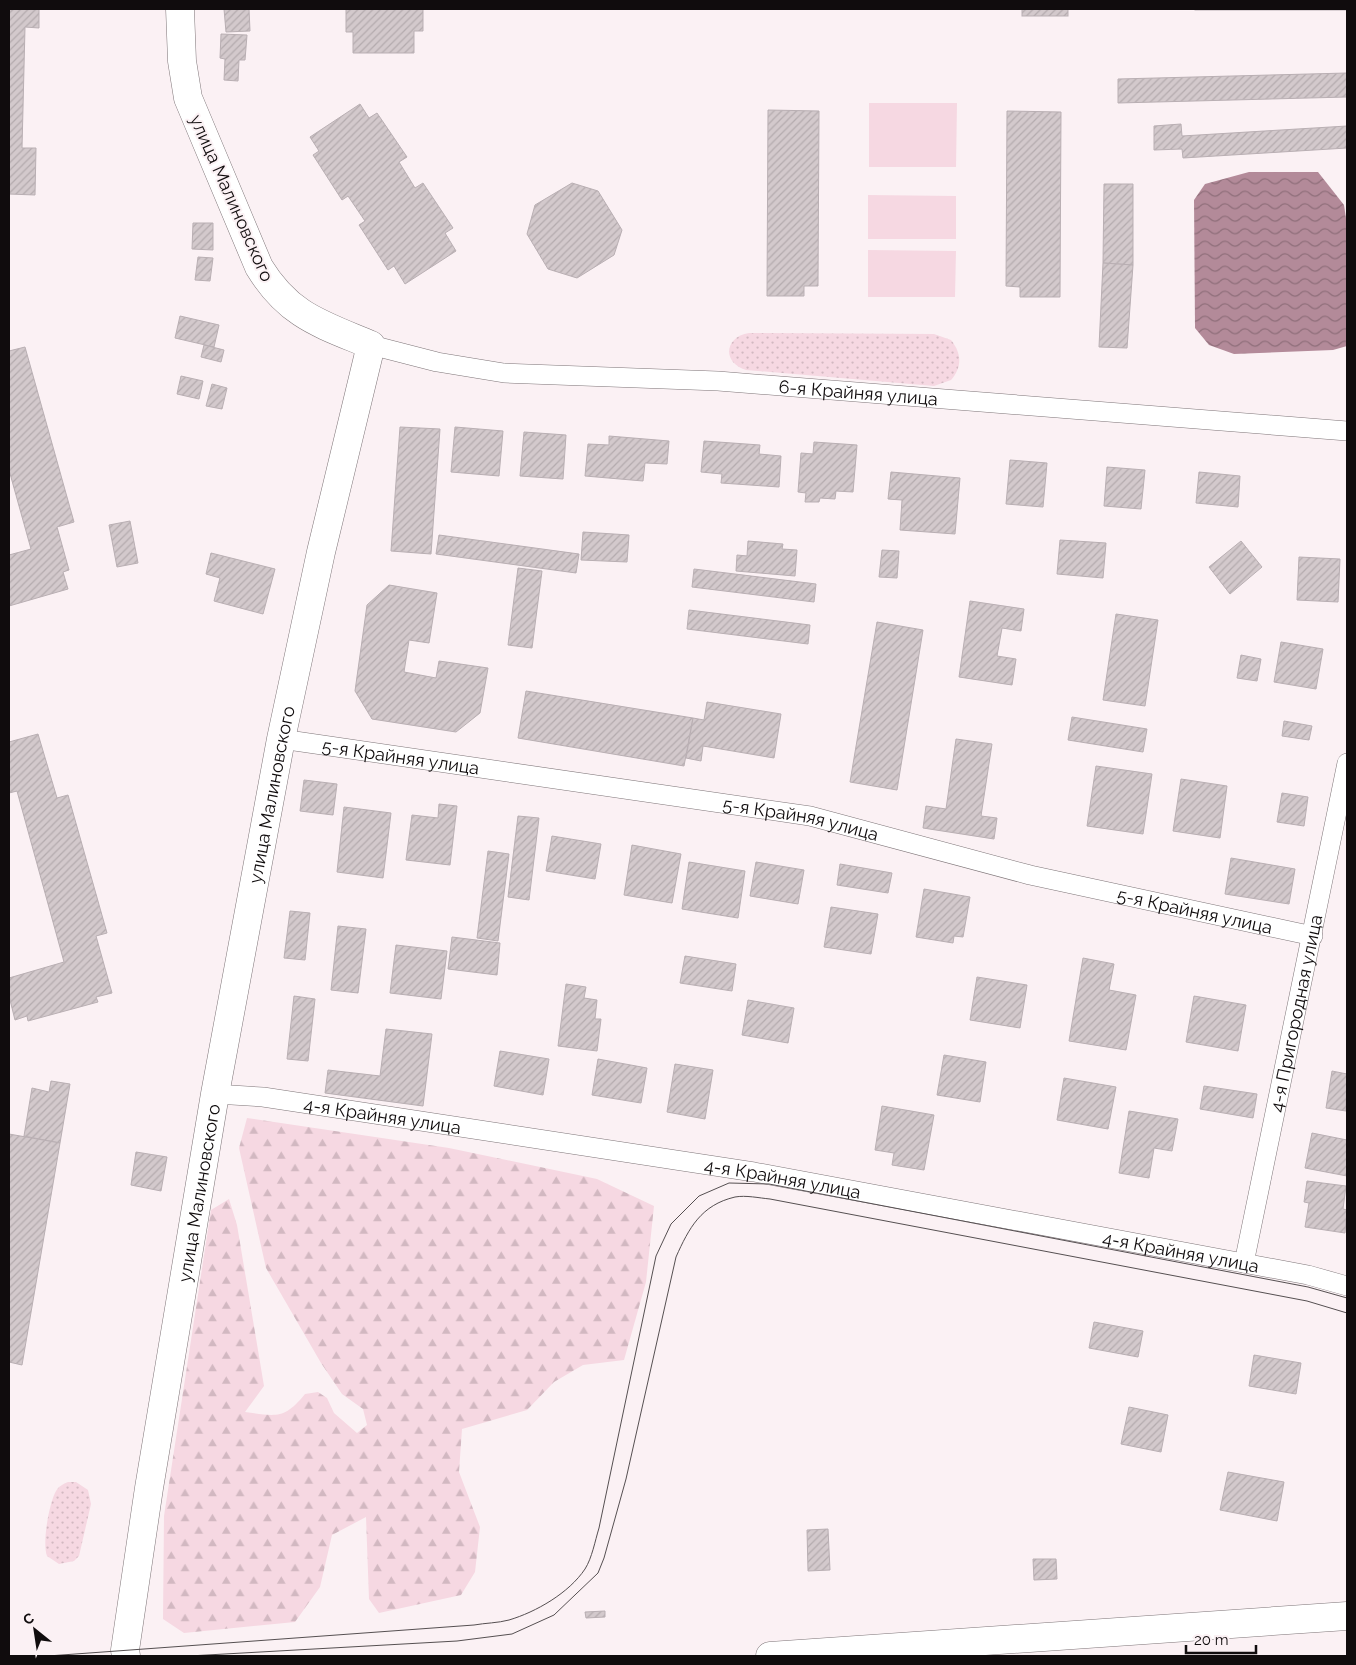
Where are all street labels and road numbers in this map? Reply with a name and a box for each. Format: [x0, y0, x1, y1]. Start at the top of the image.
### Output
street label: улица Малиновского [186, 111, 278, 285]
street label: 6-я Крайняя улица [778, 375, 939, 409]
street label: улица Малиновского [244, 704, 298, 885]
street label: 5-я Крайняя улица [321, 735, 481, 778]
street label: 5-я Крайняя улица [722, 793, 881, 844]
street label: 5-я Крайняя улица [1115, 884, 1275, 938]
street label: 4-я Пригородная улица [1265, 913, 1326, 1114]
street label: 4-я Крайняя улица [303, 1093, 462, 1138]
street label: улица Малиновского [173, 1102, 224, 1284]
street label: 4-я Крайняя улица [703, 1154, 863, 1202]
street label: 4-я Крайняя улица [1101, 1227, 1261, 1276]

